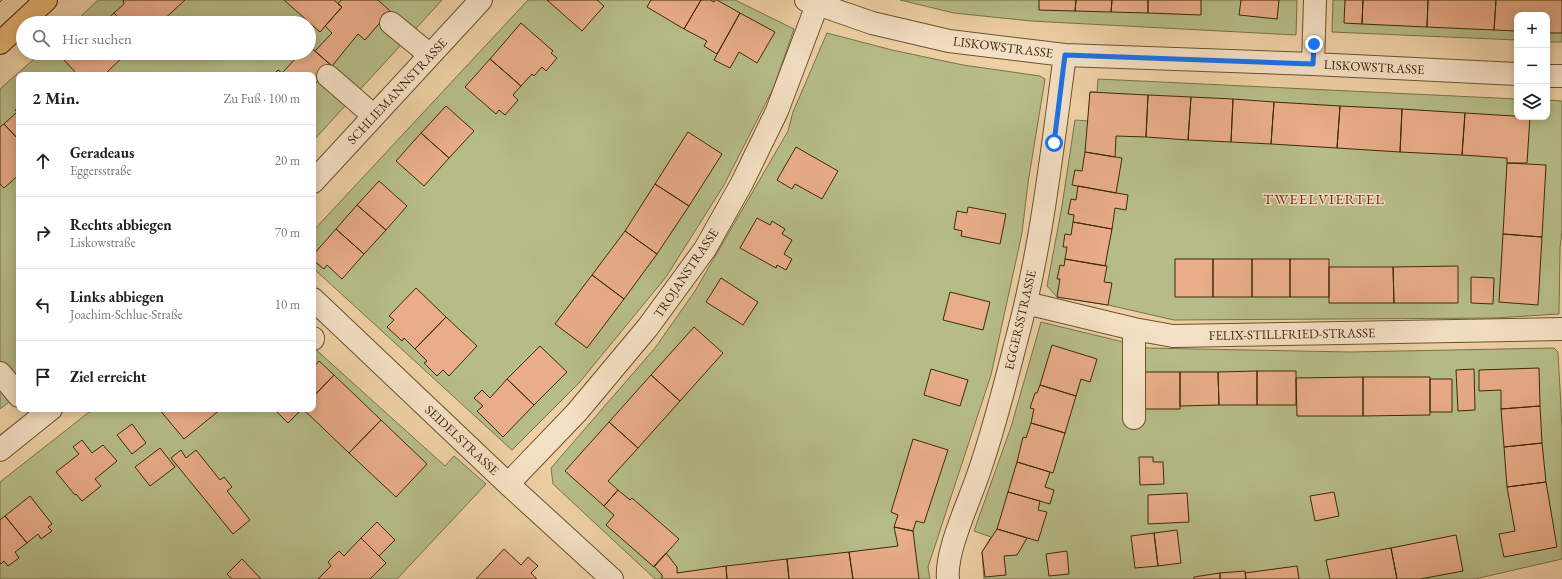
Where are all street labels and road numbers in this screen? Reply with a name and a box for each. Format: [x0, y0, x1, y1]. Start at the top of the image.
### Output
street label: LISKOWSTRASSE [952, 32, 1054, 62]
street label: SCHLIEMANNSTRASSE [343, 34, 451, 148]
street label: LISKOWSTRASSE [1323, 56, 1425, 78]
street label: TROJANSTRASSE [650, 225, 722, 321]
street label: EGGERSSTRASSE [1000, 268, 1040, 372]
street label: FELIX-STILLFRIED-STRASSE [1209, 324, 1375, 344]
street label: SEIDELSTRASSE [421, 401, 503, 479]

